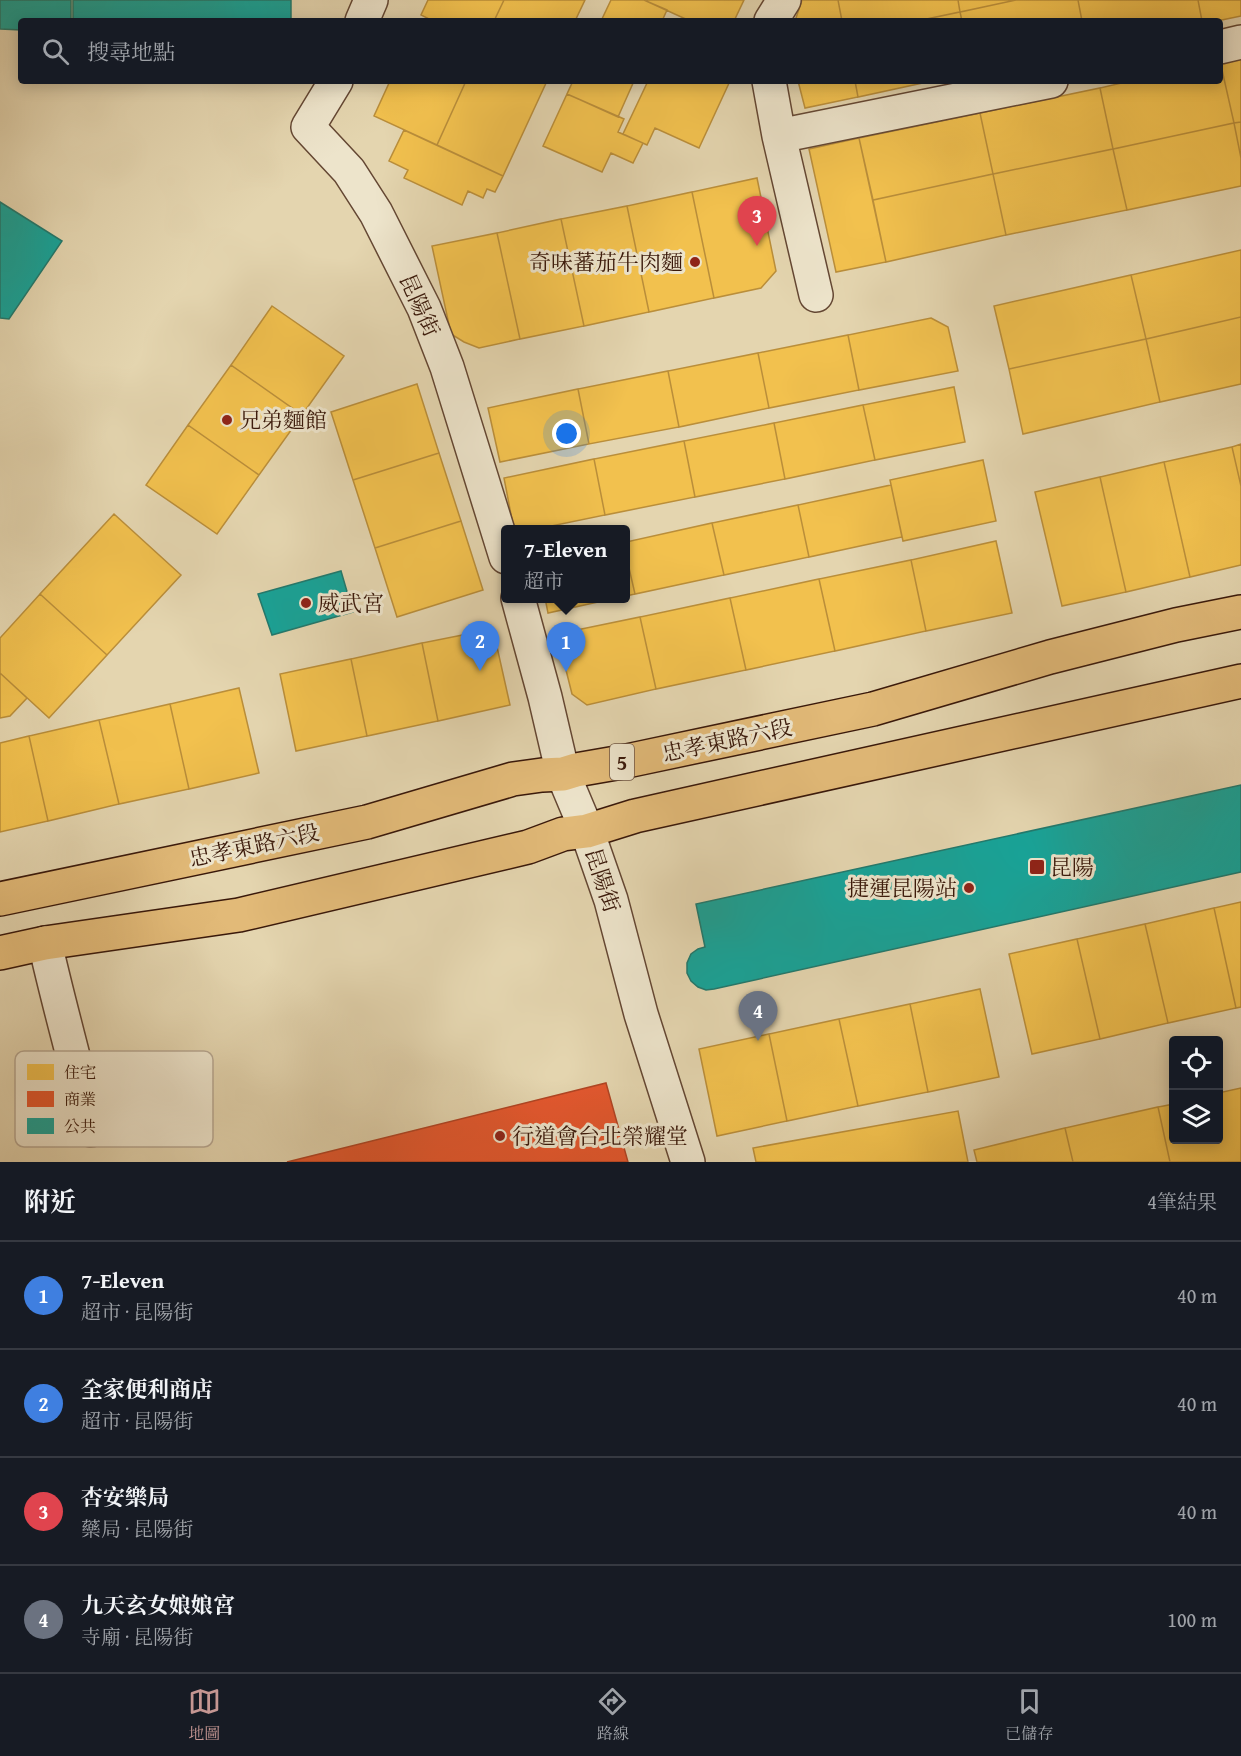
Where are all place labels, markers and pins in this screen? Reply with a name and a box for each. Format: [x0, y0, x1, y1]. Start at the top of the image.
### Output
pin: 3 [738, 196, 777, 246]
place label: 奇味蕃茄牛肉麵 [529, 246, 683, 278]
marker: 奇味蕃茄牛肉麵 [688, 255, 702, 269]
place label: 兄弟麵館 [239, 404, 327, 436]
marker: 兄弟麵館 [220, 413, 234, 427]
place label: 威武宮 [318, 587, 384, 619]
marker: 威武宮 [299, 596, 313, 610]
pin: 2 [460, 622, 500, 671]
pin: 1 [546, 622, 586, 672]
place label: 昆陽 [1050, 851, 1094, 883]
marker: 昆陽 [1028, 858, 1046, 876]
place label: 捷運昆陽站 [847, 872, 957, 904]
marker: 捷運昆陽站 [962, 881, 976, 895]
pin: 4 [738, 992, 777, 1041]
place label: 行道會台北榮耀堂 [512, 1120, 688, 1152]
marker: 行道會台北榮耀堂 [493, 1129, 507, 1143]

